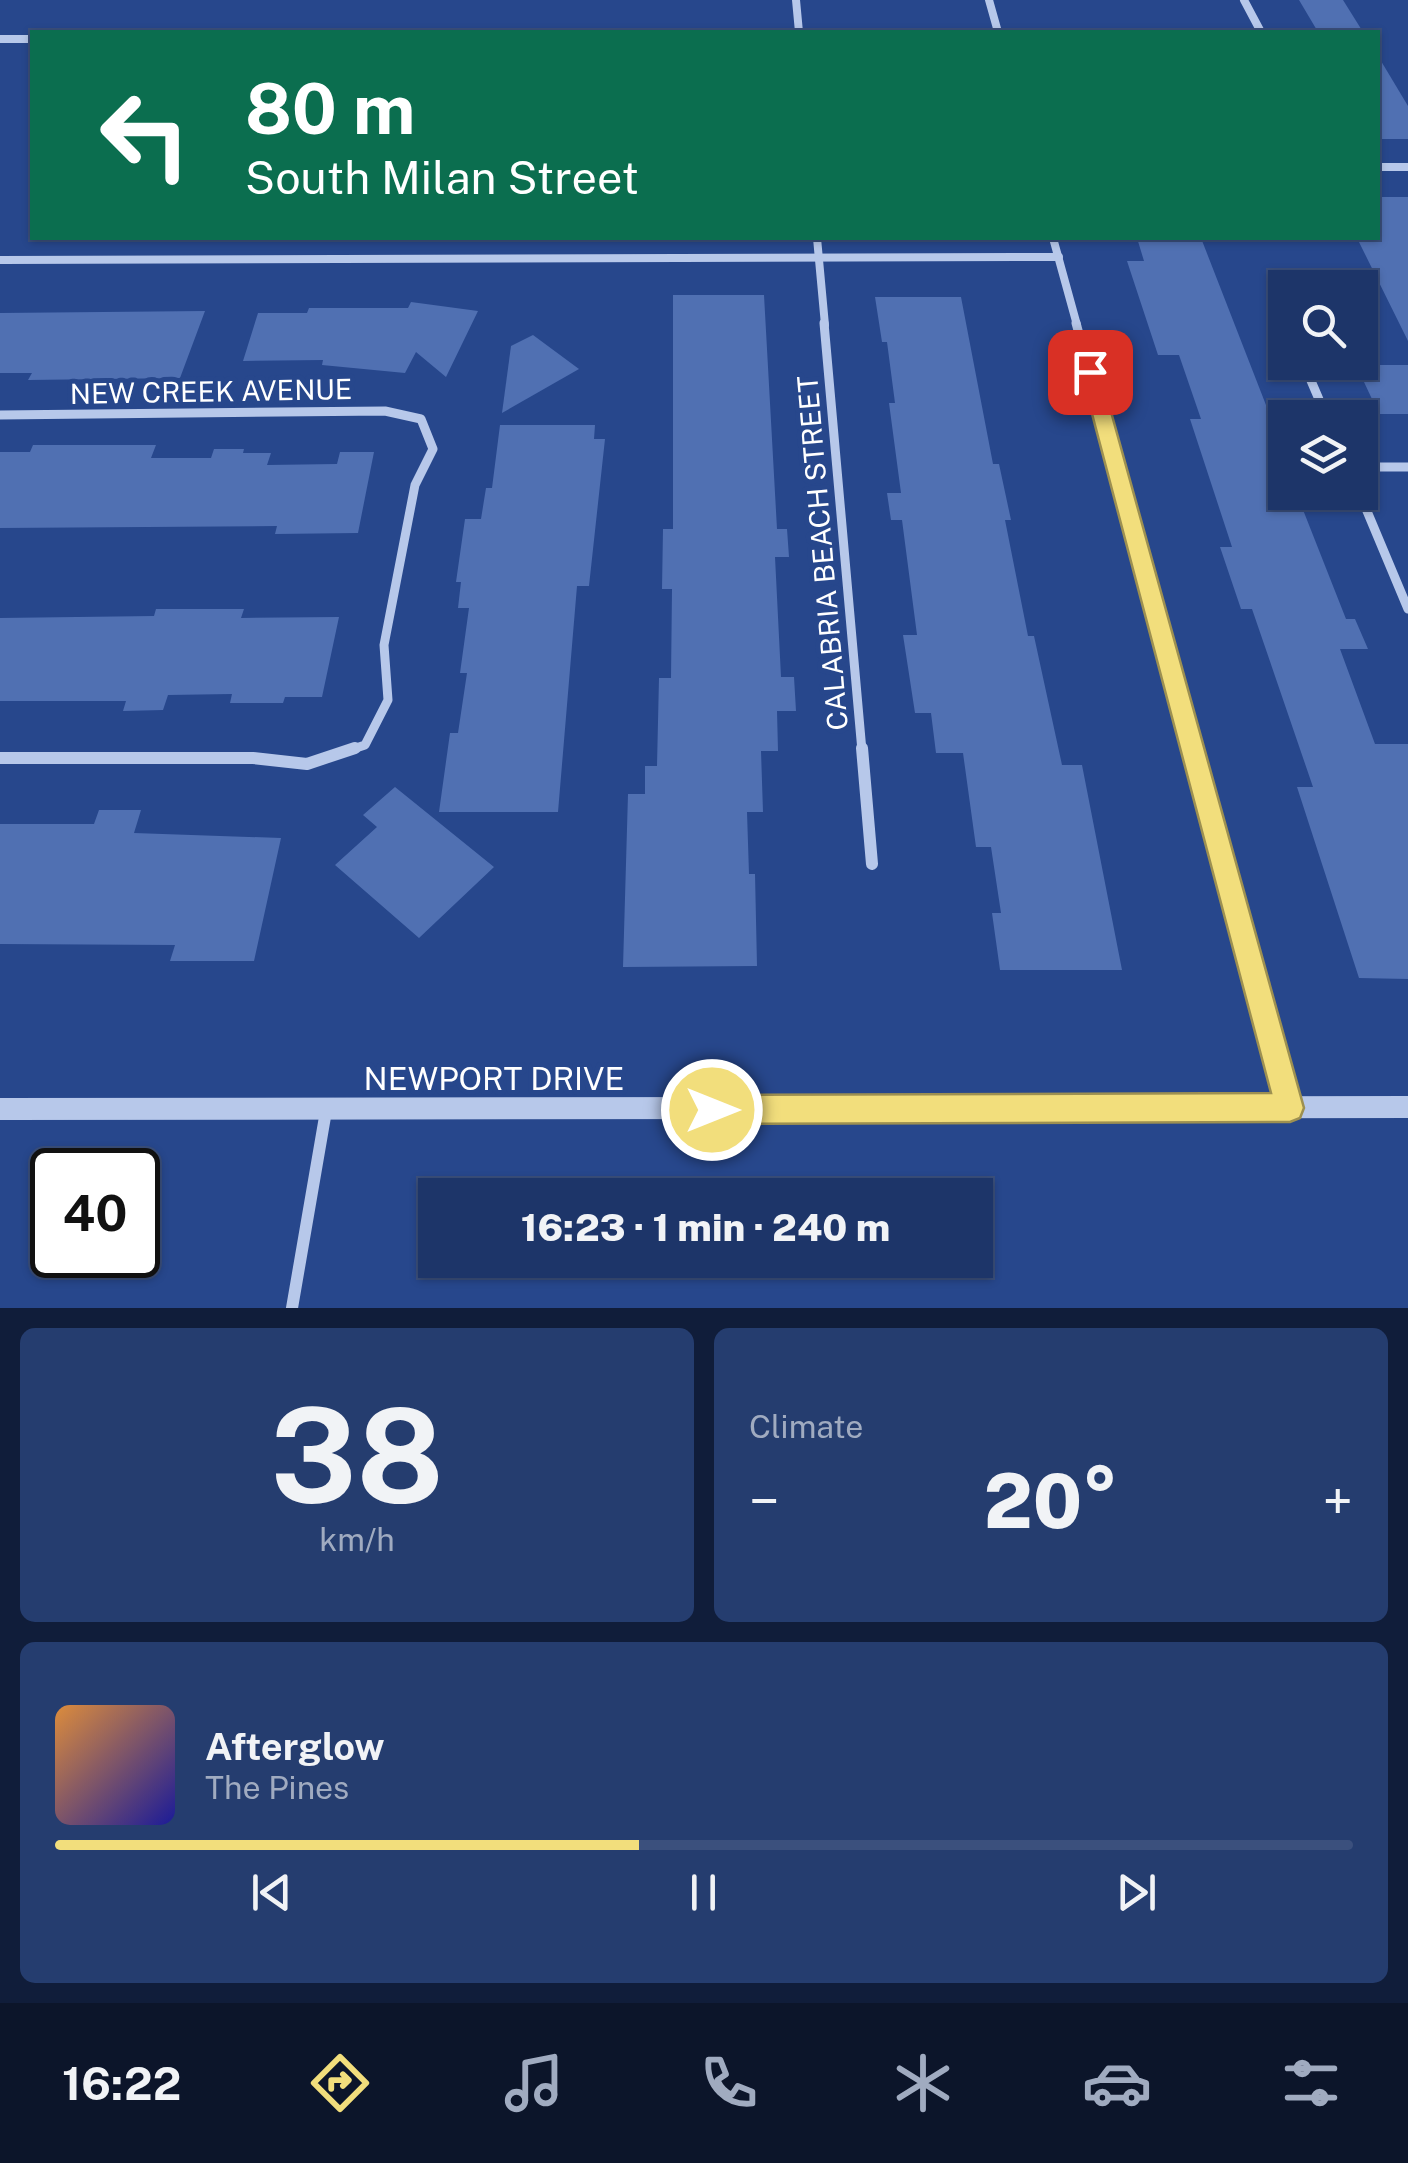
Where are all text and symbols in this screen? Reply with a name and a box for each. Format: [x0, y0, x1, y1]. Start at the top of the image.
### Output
text: 80 m [245, 67, 415, 150]
icon: left [80, 70, 210, 200]
text: South Milan Street [245, 151, 639, 204]
map controls [1268, 270, 1378, 510]
button: search [1268, 270, 1378, 380]
pin [1048, 330, 1133, 415]
icon: arrive [1063, 345, 1118, 400]
street label: NEW CREEK AVENUE [70, 372, 352, 410]
street label: CALABRIA BEACH STREET [790, 374, 854, 732]
button: layers [1268, 400, 1378, 510]
position arrow [660, 1058, 764, 1162]
street label: NEWPORT DRIVE [364, 1060, 624, 1097]
speed limit sign: 40 [30, 1148, 160, 1278]
text: 16:23 · 1 min · 240 m [521, 1205, 890, 1250]
text: 38 [270, 1380, 444, 1532]
text: Climate [749, 1408, 863, 1445]
text: 20° [984, 1457, 1118, 1545]
text: − [749, 1469, 780, 1533]
text: + [1322, 1469, 1353, 1533]
text: km/h [319, 1521, 395, 1558]
text: Afterglow [205, 1724, 385, 1769]
text: The Pines [205, 1769, 349, 1806]
icon: previous [244, 1865, 299, 1920]
icon: pause [676, 1865, 731, 1920]
icon: next [1109, 1865, 1164, 1920]
icon: directions [305, 2048, 375, 2118]
icon: music [499, 2048, 569, 2118]
icon: phone [694, 2048, 764, 2118]
icon: climate [888, 2048, 958, 2118]
icon: car [1082, 2048, 1152, 2118]
icon: filters [1276, 2048, 1346, 2118]
text: 16:22 [62, 2057, 181, 2110]

